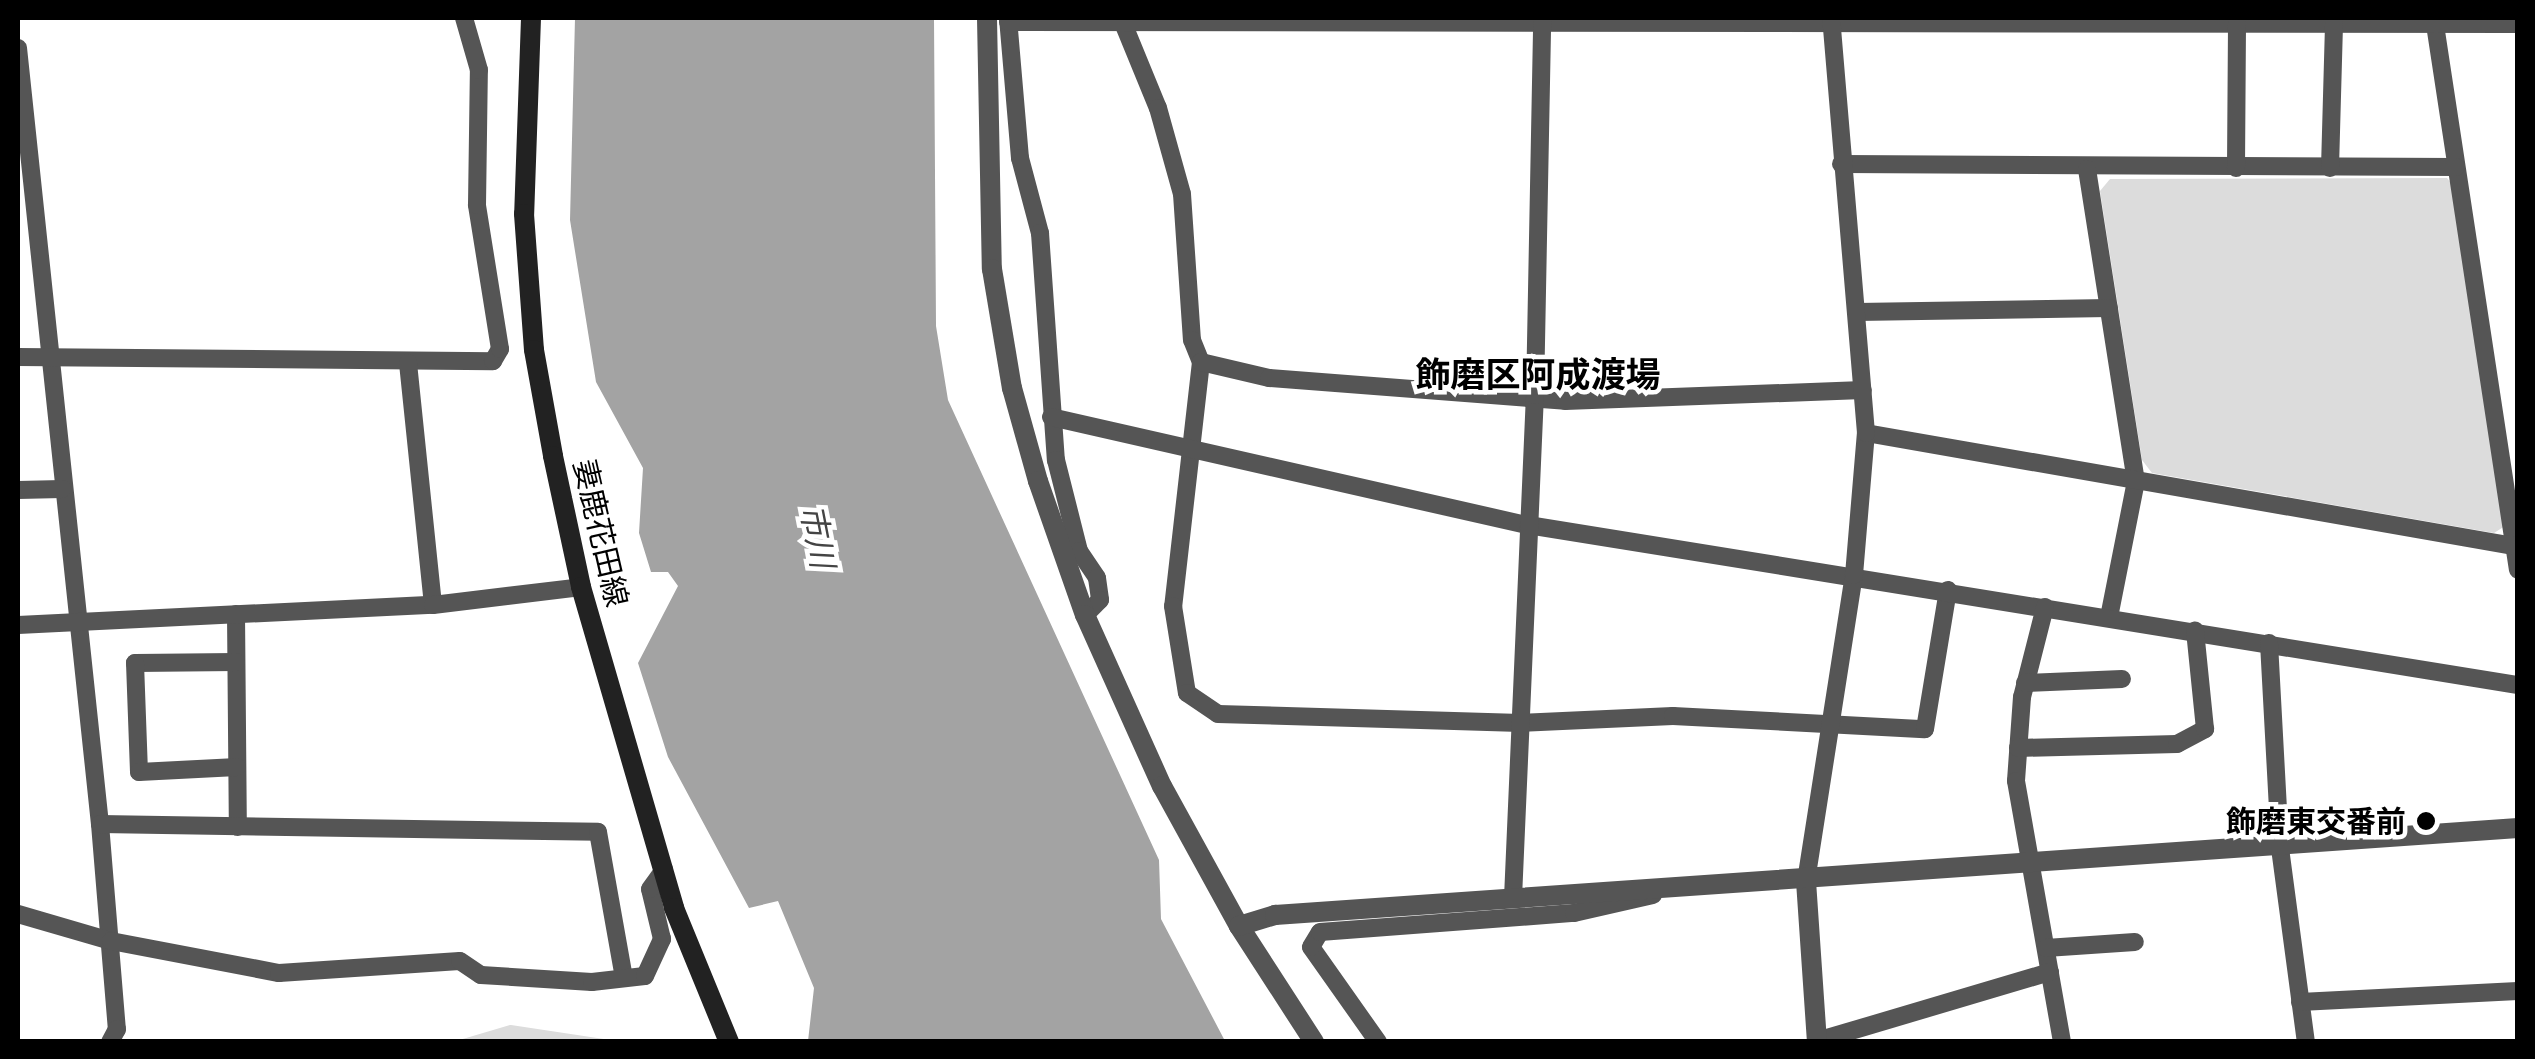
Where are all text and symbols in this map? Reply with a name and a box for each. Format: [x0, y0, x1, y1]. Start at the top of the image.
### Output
district label: 飾磨区阿成渡場 [1416, 353, 1660, 395]
street label: 妻鹿花田線 [567, 456, 635, 610]
water label: 市川 [793, 501, 843, 571]
place label: 飾磨東交番前 [2226, 803, 2406, 839]
marker: 飾磨東交番前 [2415, 810, 2437, 832]

